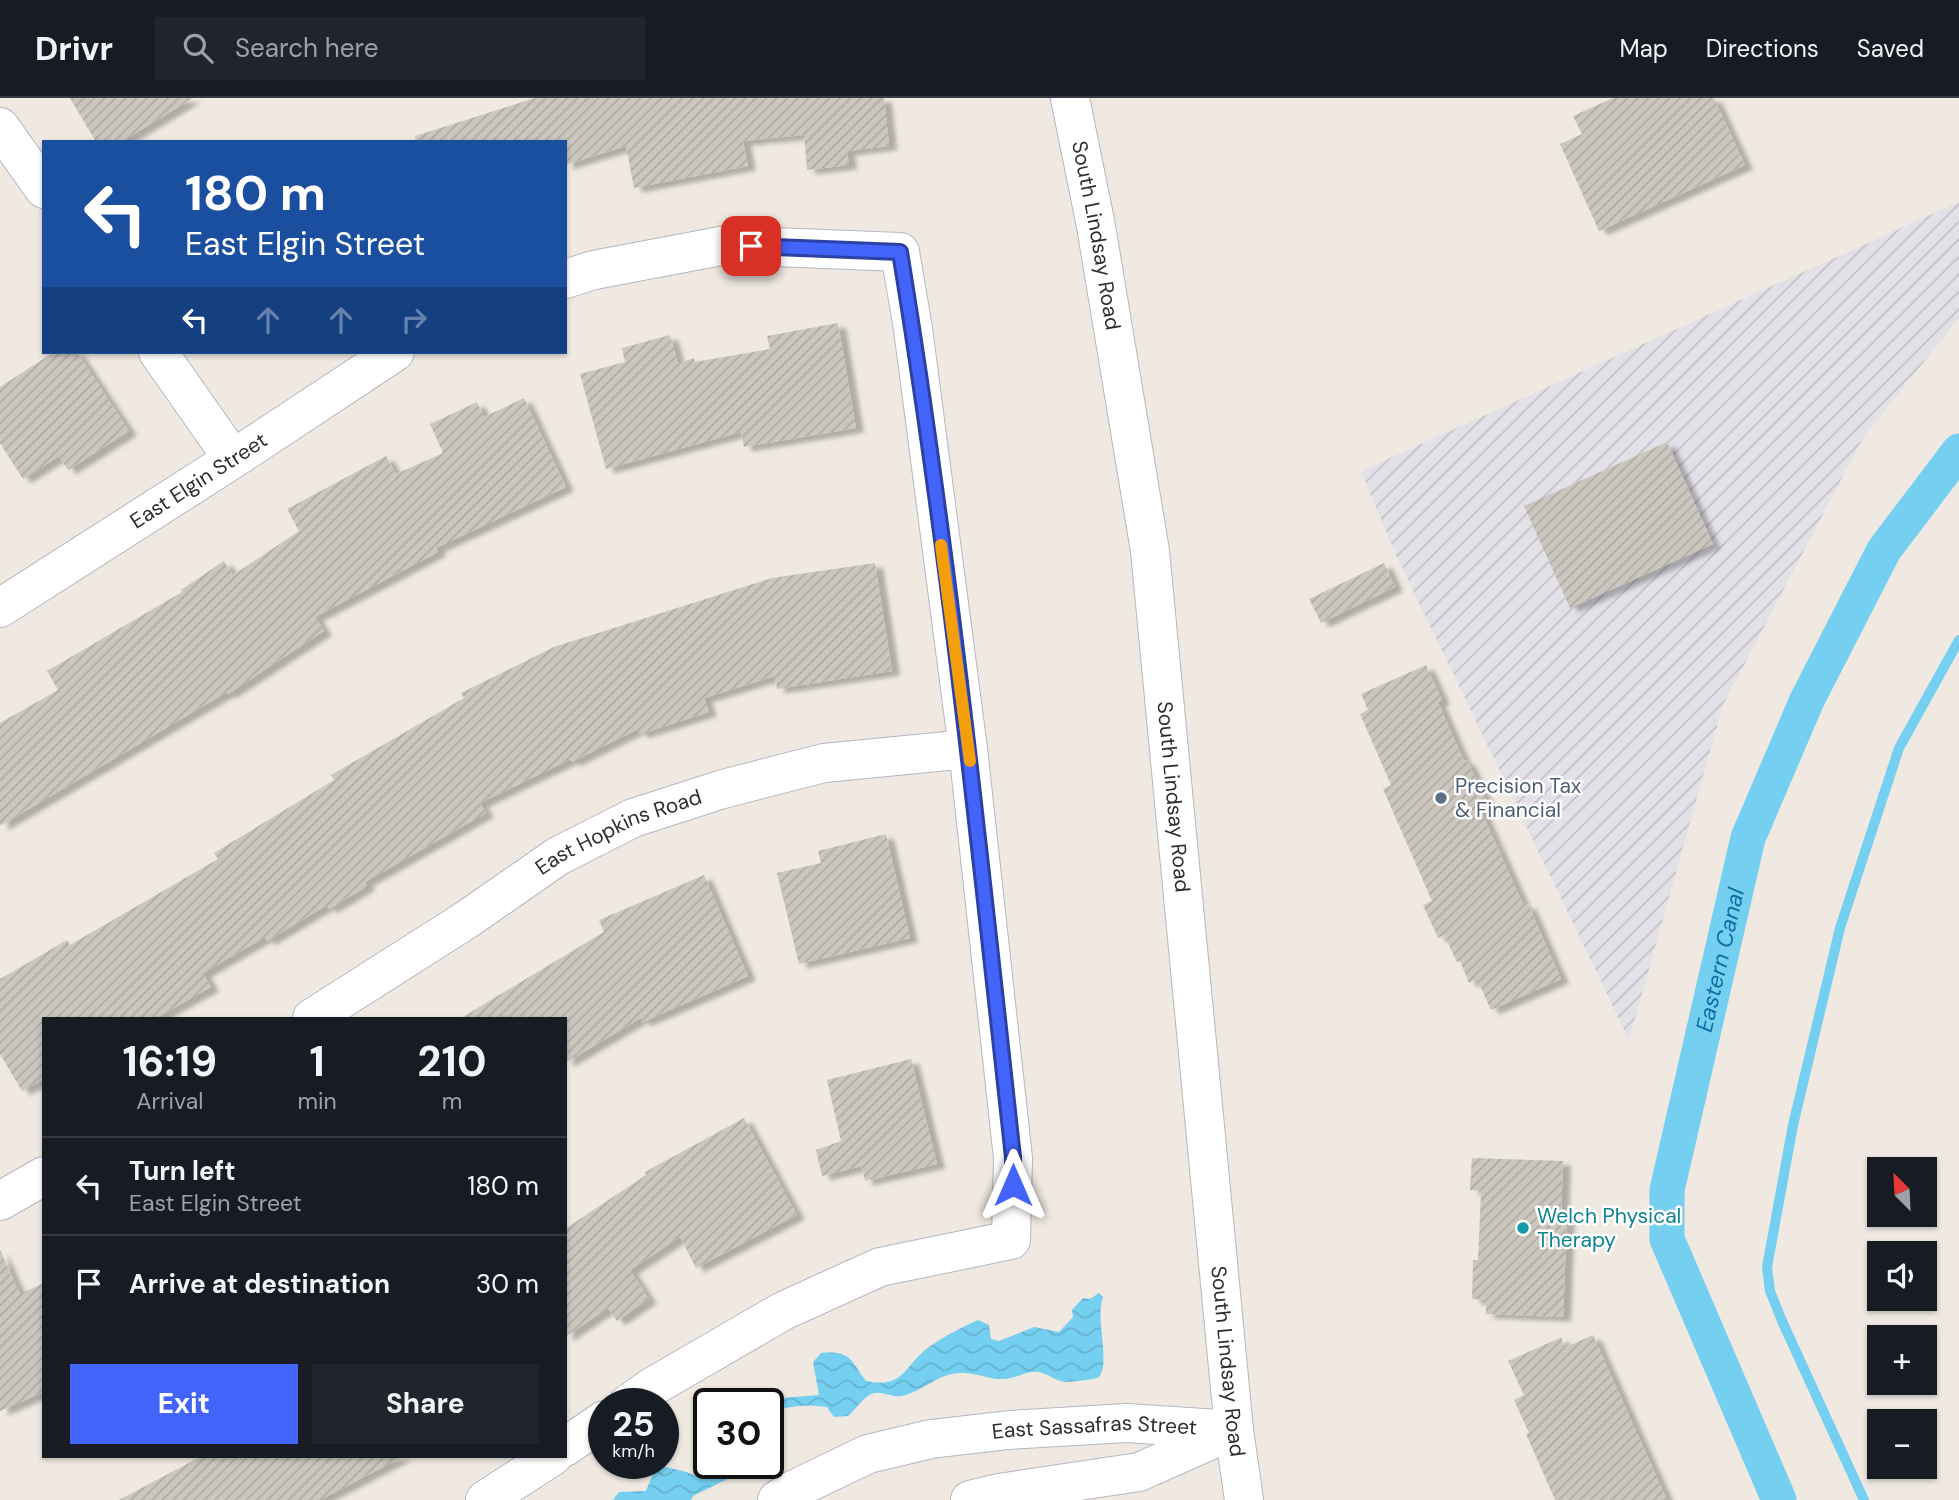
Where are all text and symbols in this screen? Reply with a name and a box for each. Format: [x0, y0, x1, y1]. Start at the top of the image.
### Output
search box [155, 17, 645, 80]
text: Drivr [35, 27, 113, 70]
icon: search [179, 29, 217, 67]
text: Search here [235, 31, 378, 65]
text: Map [1620, 33, 1668, 64]
text: Directions [1706, 33, 1819, 64]
text: Saved [1857, 33, 1924, 64]
street label: South Lindsay Road [1065, 138, 1127, 332]
text: 180 m [185, 161, 326, 225]
icon: left [70, 168, 161, 259]
pin [721, 216, 781, 276]
text: East Elgin Street [185, 223, 425, 265]
icon: arrive [732, 227, 770, 265]
icon: left [176, 301, 214, 339]
icon: ahead [249, 301, 287, 339]
icon: ahead [322, 301, 360, 339]
icon: right [395, 301, 433, 339]
street label: East Elgin Street [125, 426, 273, 535]
street label: South Lindsay Road [1150, 700, 1197, 894]
place label: Precision Tax & Financial [1455, 772, 1581, 824]
street label: East Hopkins Road [530, 783, 705, 882]
marker: Precision Tax & Financial [1433, 790, 1449, 806]
water label: Eastern Canal [1689, 884, 1751, 1035]
text: 16:19 [123, 1034, 217, 1089]
text: 1 [310, 1034, 325, 1089]
text: 210 [417, 1034, 486, 1089]
text: Arrival [136, 1086, 203, 1116]
text: min [298, 1086, 337, 1116]
text: m [442, 1086, 462, 1116]
position arrow [976, 1148, 1050, 1222]
text: Turn left [129, 1154, 236, 1188]
north arrow [1867, 1157, 1937, 1227]
map controls [1867, 1157, 1937, 1479]
icon: left [70, 1167, 108, 1205]
text: 180 m [467, 1169, 539, 1203]
text: East Elgin Street [129, 1188, 302, 1218]
place label: Welch Physical Therapy [1537, 1202, 1681, 1254]
marker: Welch Physical Therapy [1515, 1220, 1531, 1236]
button: sound [1867, 1241, 1937, 1311]
street label: South Lindsay Road [1204, 1264, 1252, 1459]
icon: arrive [70, 1265, 108, 1303]
text: Arrive at destination [129, 1267, 390, 1301]
text: 30 m [476, 1267, 539, 1301]
button: + [1867, 1325, 1937, 1395]
button: Exit [70, 1364, 298, 1444]
button: Share [312, 1364, 539, 1444]
speed limit sign: 30 [693, 1388, 784, 1479]
text: 25 [613, 1401, 654, 1447]
street label: East Sassafras Street [990, 1409, 1198, 1446]
button: − [1867, 1409, 1937, 1479]
text: km/h [612, 1439, 655, 1463]

